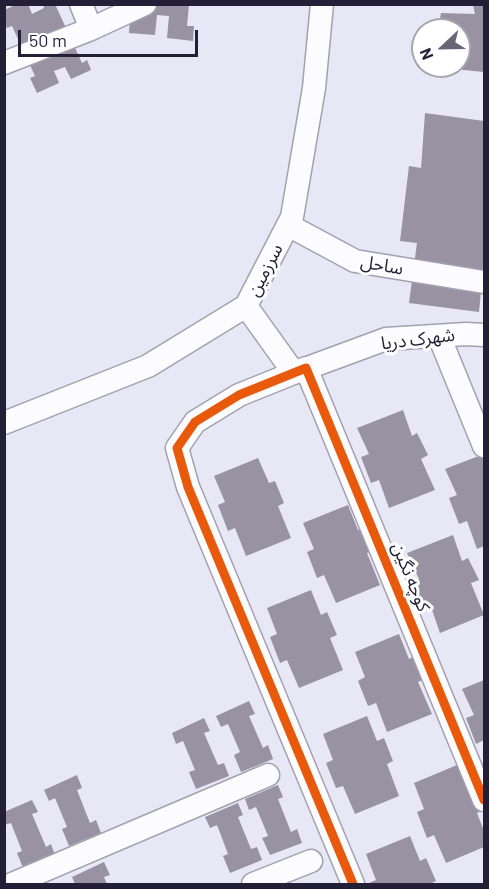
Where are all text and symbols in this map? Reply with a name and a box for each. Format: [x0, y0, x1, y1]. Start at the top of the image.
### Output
scale bar [21, 18, 201, 56]
north arrow [411, 18, 471, 78]
text: 50 m [29, 29, 67, 51]
text: N [415, 46, 437, 63]
street label: سرزمین [243, 240, 287, 300]
street label: ساحل [359, 251, 405, 279]
street label: شهرک دریا [380, 324, 456, 354]
street label: کوچه نگین [387, 539, 435, 615]

